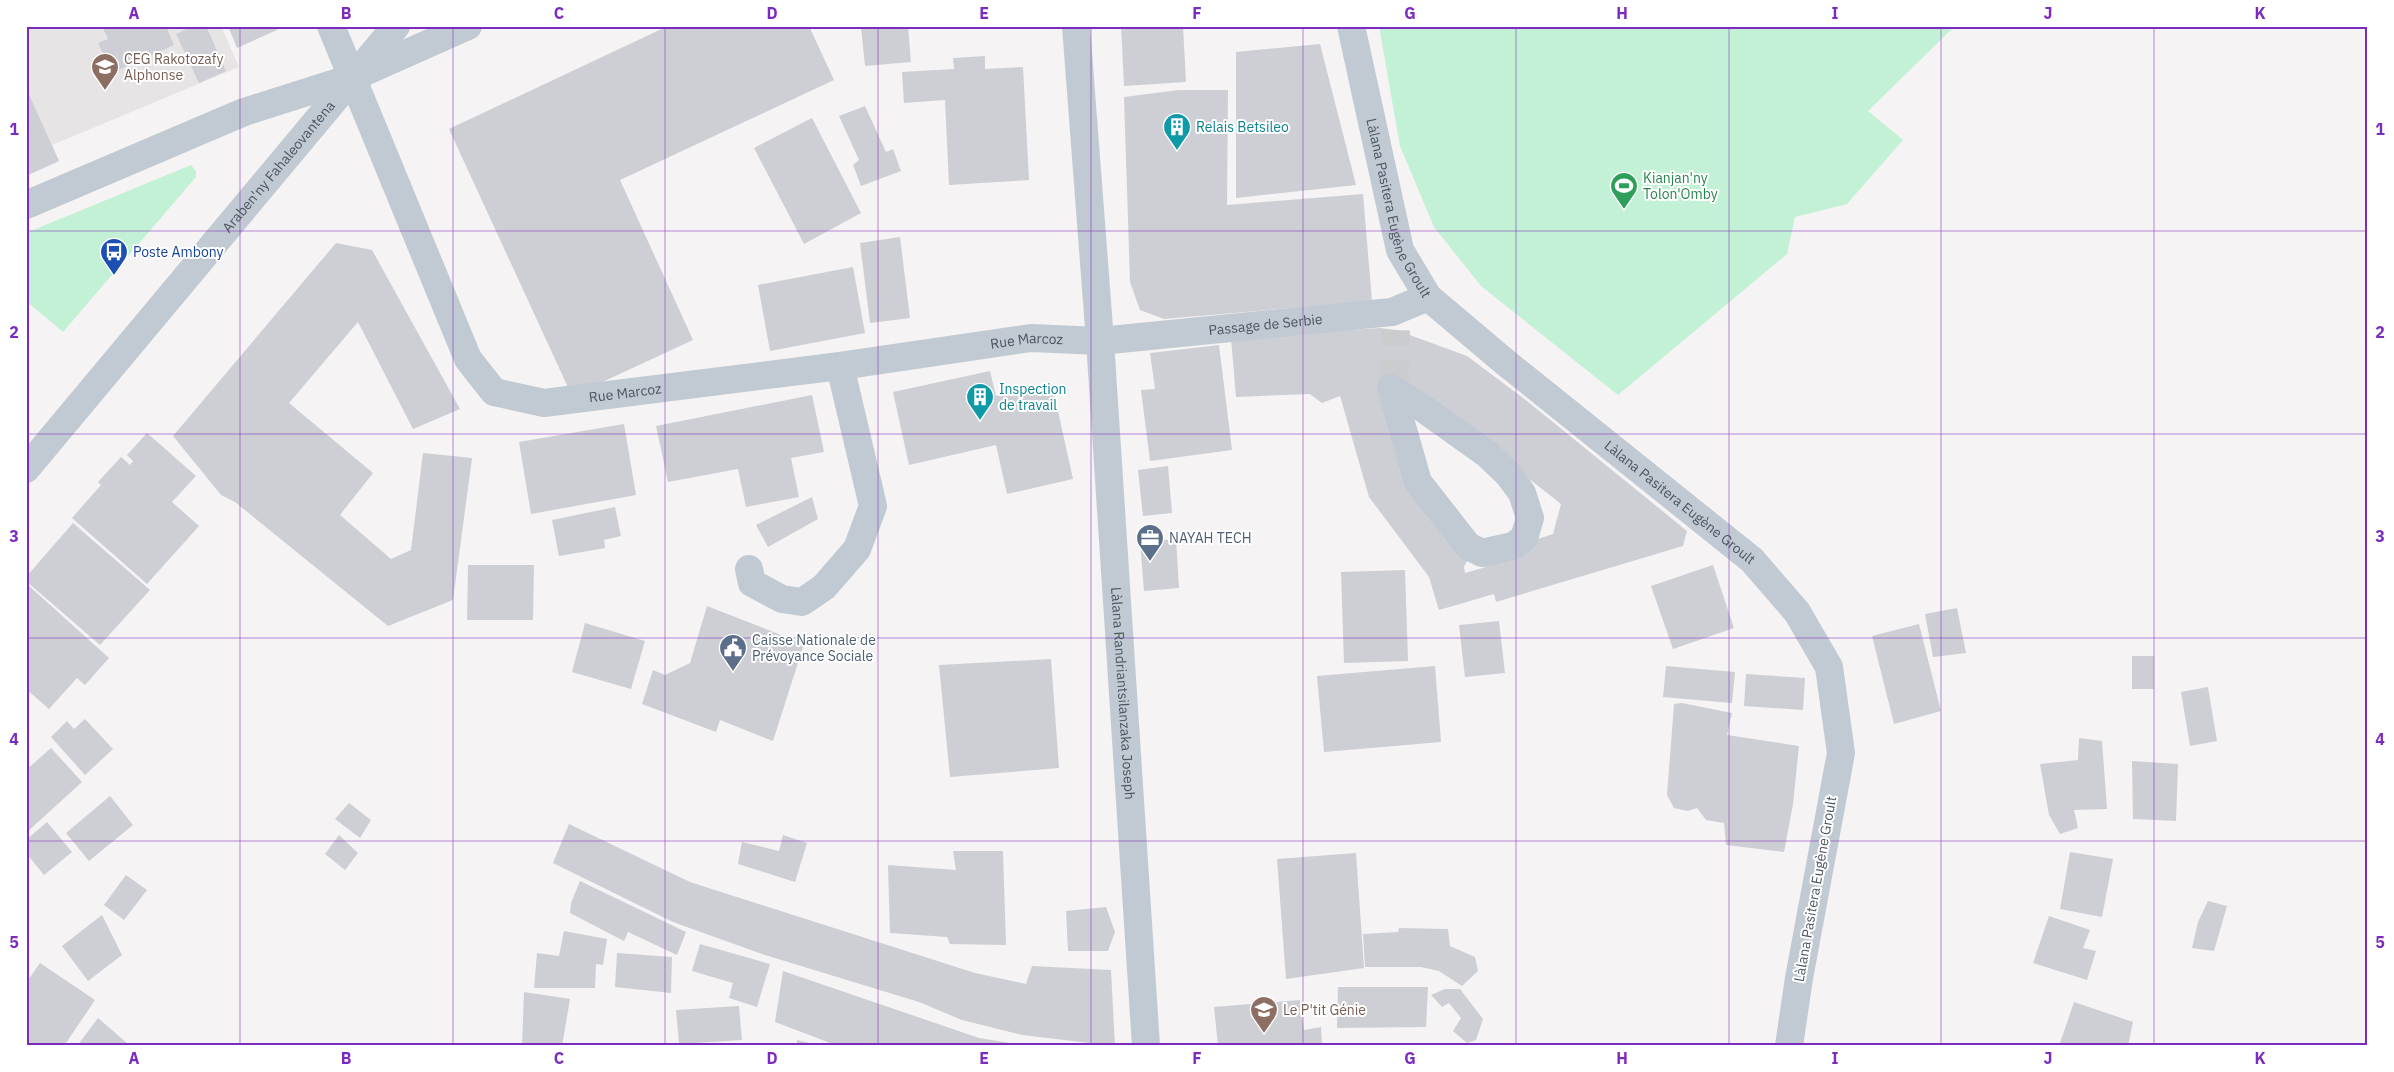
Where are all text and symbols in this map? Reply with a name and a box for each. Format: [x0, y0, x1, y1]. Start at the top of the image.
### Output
text: A [129, 3, 140, 23]
text: B [341, 3, 352, 23]
text: C [554, 3, 564, 23]
text: D [766, 3, 778, 23]
text: E [979, 3, 989, 23]
text: F [1192, 3, 1202, 23]
text: G [1404, 3, 1416, 23]
text: H [1616, 3, 1628, 23]
text: I [1832, 3, 1839, 23]
text: J [2044, 3, 2052, 23]
text: K [2254, 3, 2266, 23]
place label: CEG Rakotozafy Alphonse [124, 50, 223, 84]
school or university icon: CEG Rakotozafy Alphonse [90, 52, 120, 91]
street label: Araben'ny Fahaleovantena [218, 97, 339, 236]
building icon: Relais Betsileo [1162, 112, 1192, 151]
street label: Làlana Pasitera Eugène Groult [1362, 117, 1435, 301]
place label: Relais Betsileo [1196, 118, 1289, 136]
text: 1 [9, 119, 19, 139]
text: 1 [2375, 119, 2385, 139]
place label: Kianjan'ny Tolon'Omby [1643, 169, 1718, 203]
sports icon: Kianjan'ny Tolon'Omby [1609, 171, 1639, 210]
bus stop icon: Poste Ambony [99, 237, 129, 276]
place label: Poste Ambony [133, 243, 224, 261]
street label: Passage de Serbie [1208, 310, 1324, 339]
text: 2 [9, 322, 19, 342]
text: 2 [2375, 322, 2385, 342]
street label: Rue Marcoz [989, 329, 1064, 353]
street label: Rue Marcoz [588, 379, 663, 406]
place label: Inspection de travail [999, 380, 1066, 414]
building icon: Inspection de travail [965, 382, 995, 421]
street label: Làlana Pasitera Eugène Groult [1601, 436, 1759, 568]
office icon: NAYAH TECH [1135, 523, 1165, 562]
text: 3 [9, 526, 19, 546]
text: 3 [2375, 526, 2385, 546]
place label: NAYAH TECH [1169, 529, 1252, 547]
street label: Làlana Randriantsilanzaka Joseph [1107, 586, 1139, 800]
place label: Caisse Nationale de Prévoyance Sociale [752, 631, 876, 665]
public building icon: Caisse Nationale de Prévoyance Sociale [718, 633, 748, 672]
text: 4 [9, 729, 19, 749]
text: 4 [2375, 729, 2385, 749]
street label: Làlana Pasitera Eugène Groult [1790, 795, 1840, 983]
text: 5 [9, 932, 19, 952]
text: 5 [2375, 932, 2385, 952]
school or university icon: Le P'tit Génie [1249, 995, 1279, 1034]
place label: Le P'tit Génie [1283, 1001, 1366, 1019]
text: A [129, 1048, 140, 1068]
text: B [341, 1048, 352, 1068]
text: C [554, 1048, 564, 1068]
text: D [766, 1048, 778, 1068]
text: E [979, 1048, 989, 1068]
text: F [1192, 1048, 1202, 1068]
text: G [1404, 1048, 1416, 1068]
text: H [1616, 1048, 1628, 1068]
text: I [1832, 1048, 1839, 1068]
text: J [2044, 1048, 2052, 1068]
text: K [2254, 1048, 2266, 1068]

